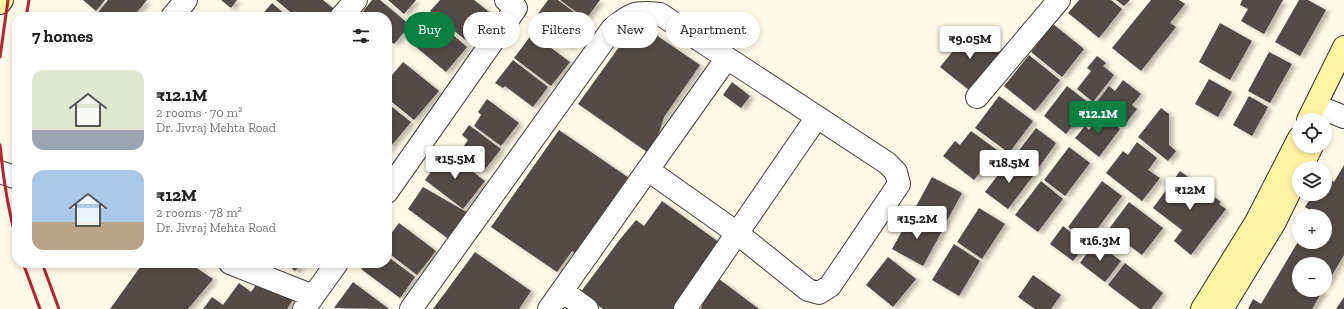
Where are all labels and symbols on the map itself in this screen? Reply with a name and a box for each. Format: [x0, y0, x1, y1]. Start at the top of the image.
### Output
pin: ₹9.05M [937, 26, 1003, 60]
pin: ₹12.1M [1065, 101, 1131, 135]
pin: ₹15.5M [422, 146, 488, 180]
pin: ₹18.5M [976, 150, 1042, 184]
pin: ₹12M [1166, 177, 1214, 211]
pin: ₹15.2M [884, 206, 950, 240]
pin: ₹16.3M [1067, 228, 1133, 262]

